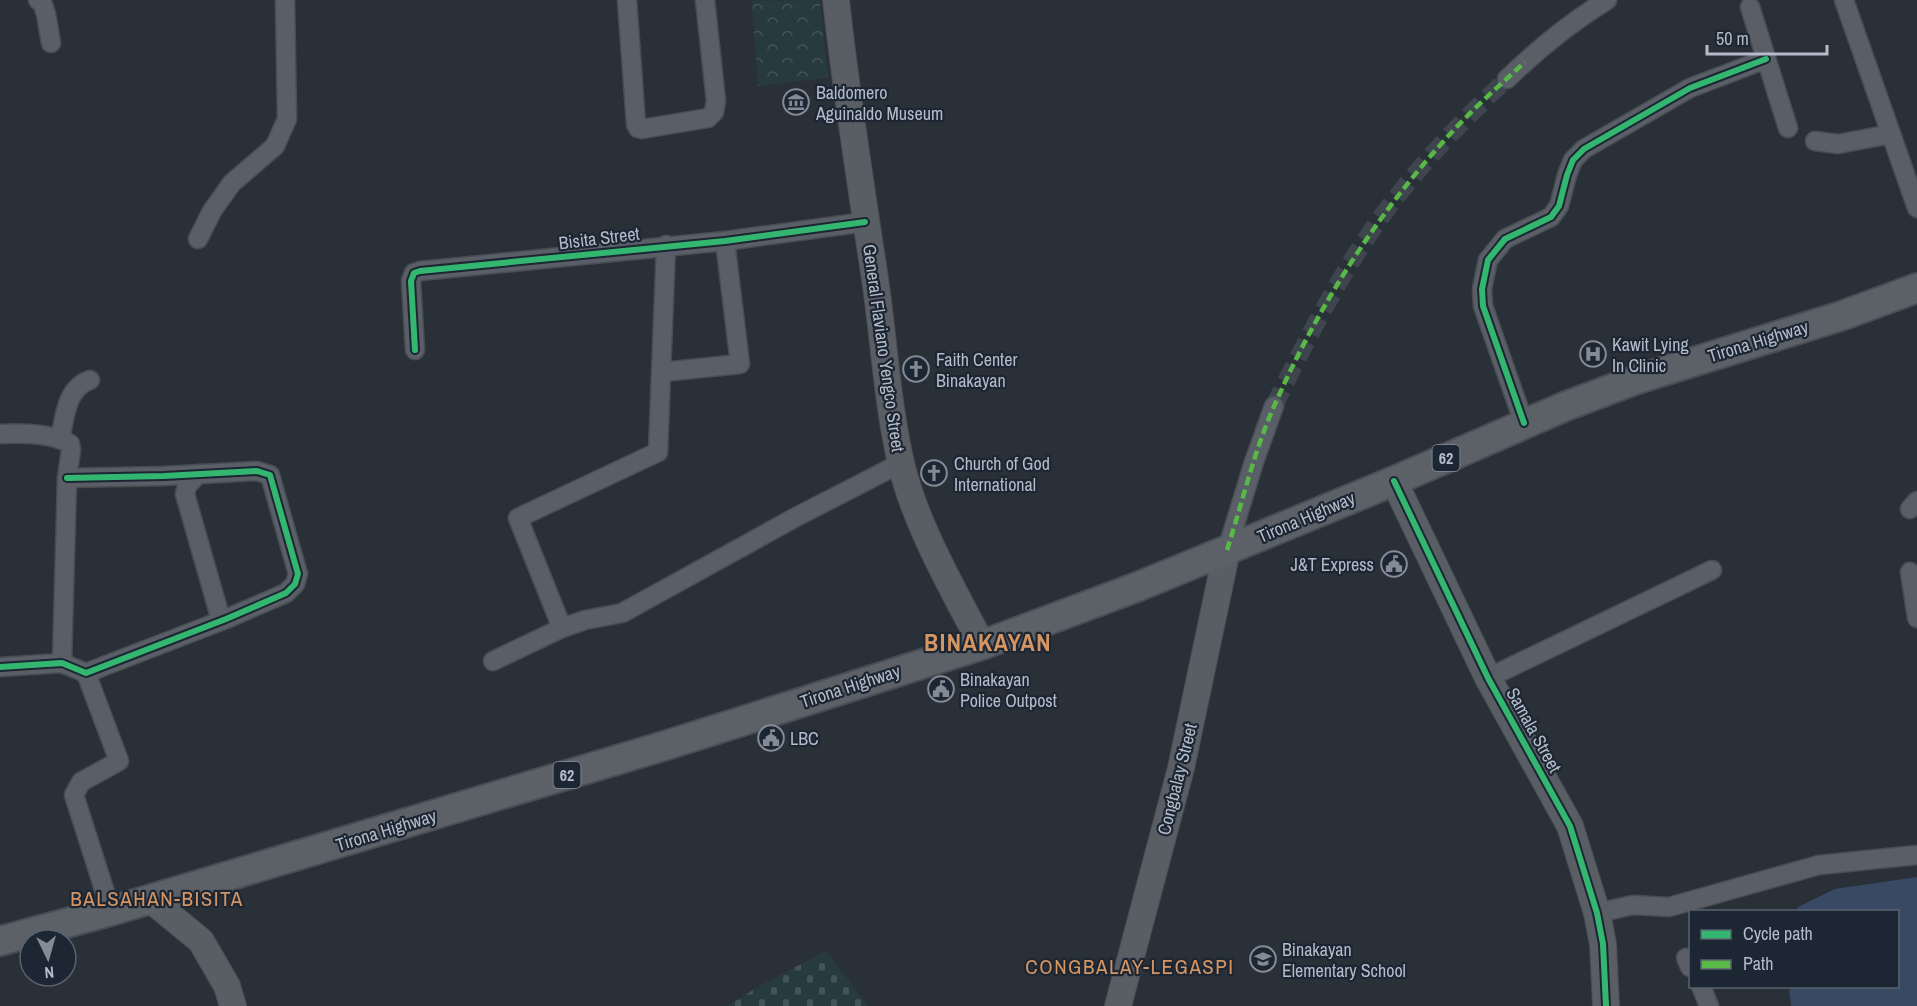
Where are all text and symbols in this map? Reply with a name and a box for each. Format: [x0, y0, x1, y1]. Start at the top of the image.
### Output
scale bar [1707, 18, 1827, 56]
text: 50 m [1716, 26, 1749, 51]
place label: Baldomero Aguinaldo Museum [815, 80, 943, 126]
museum icon: Baldomero Aguinaldo Museum [781, 87, 811, 117]
street label: Bisita Street [557, 221, 641, 255]
street label: General Flaviano Yengco Street [857, 243, 911, 453]
street label: Tirona Highway [1705, 314, 1812, 368]
place label: Kawit Lying In Clinic [1612, 332, 1689, 378]
hospital icon: Kawit Lying In Clinic [1578, 339, 1608, 369]
place label: Faith Center Binakayan [936, 347, 1017, 393]
church icon: Faith Center Binakayan [901, 354, 931, 384]
road number: 62 [1432, 445, 1460, 471]
place label: Church of God International [954, 451, 1050, 497]
church icon: Church of God International [919, 458, 949, 488]
street label: Tirona Highway [1253, 485, 1359, 549]
public building icon: J&T Express [1379, 549, 1409, 579]
place label: J&T Express [1291, 552, 1374, 577]
district label: BINAKAYAN [924, 626, 1052, 658]
street label: Tirona Highway [797, 658, 904, 714]
place label: Binakayan Police Outpost [960, 667, 1057, 713]
public building icon: Binakayan Police Outpost [926, 674, 956, 704]
street label: Samala Street [1500, 683, 1568, 777]
street label: Congbalay Street [1151, 721, 1203, 837]
public building icon: LBC [756, 723, 786, 753]
place label: LBC [790, 726, 819, 751]
road number: 62 [554, 762, 580, 788]
street label: Tirona Highway [333, 803, 440, 857]
district label: BALSAHAN-BISITA [70, 884, 244, 913]
legend [1689, 910, 1899, 988]
text: Cycle path [1743, 921, 1813, 946]
north arrow [18, 928, 78, 988]
place label: Binakayan Elementary School [1282, 937, 1406, 983]
school or university icon: Binakayan Elementary School [1248, 944, 1278, 974]
text: Path [1743, 951, 1773, 976]
district label: CONGBALAY-LEGASPI [1025, 952, 1235, 981]
text: N [44, 962, 55, 984]

